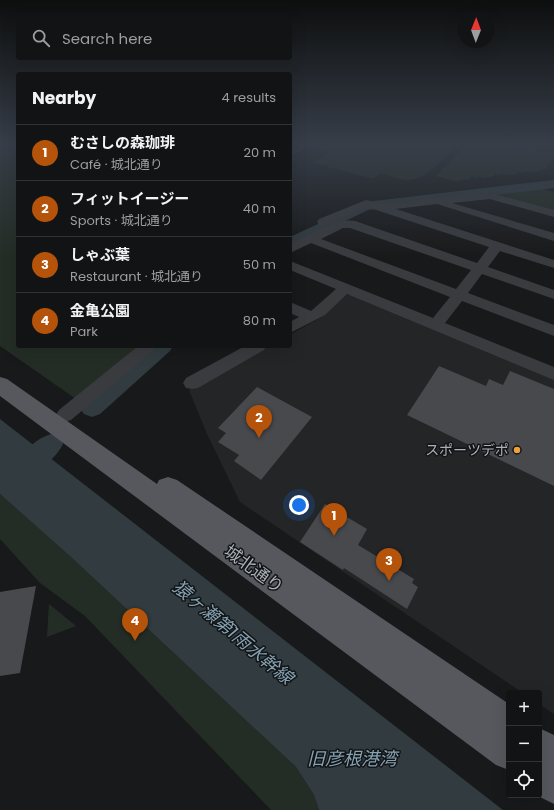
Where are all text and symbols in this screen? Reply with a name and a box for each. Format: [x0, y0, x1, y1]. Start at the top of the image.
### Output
north arrow [458, 12, 494, 48]
search box [16, 16, 292, 60]
icon: search [30, 27, 52, 49]
text: Search here [62, 28, 152, 49]
text: Nearby [32, 86, 96, 110]
text: 4 results [222, 88, 276, 107]
text: むさしの森珈琲 [70, 132, 175, 153]
text: 1 [43, 143, 47, 162]
text: 20 m [243, 143, 276, 162]
text: Café · 城北通り [70, 155, 163, 174]
text: フィットイージー [70, 188, 189, 209]
text: 2 [41, 199, 49, 218]
text: 40 m [243, 199, 276, 218]
text: Sports · 城北通り [70, 211, 173, 230]
text: しゃぶ葉 [70, 244, 130, 265]
text: 3 [41, 255, 49, 274]
text: 50 m [243, 255, 276, 274]
text: Restaurant · 城北通り [70, 267, 203, 286]
text: 金亀公園 [70, 300, 130, 321]
text: 4 [41, 311, 49, 330]
text: 80 m [243, 311, 276, 330]
text: Park [70, 322, 98, 341]
pin: 2 [246, 405, 272, 438]
place label: スポーツデポ [425, 440, 509, 460]
marker: スポーツデポ [512, 445, 522, 455]
your location [289, 495, 309, 515]
pin: 1 [321, 503, 347, 536]
street label: 城北通り [219, 539, 289, 599]
pin: 3 [376, 548, 402, 581]
water label: 猿ヶ瀬第1雨水幹線 [168, 574, 300, 691]
pin: 4 [122, 608, 148, 641]
map controls [506, 690, 542, 798]
button: + [506, 690, 542, 726]
button: − [506, 726, 542, 762]
water label: 旧彦根港湾 [307, 746, 400, 771]
button: locate [506, 762, 542, 798]

